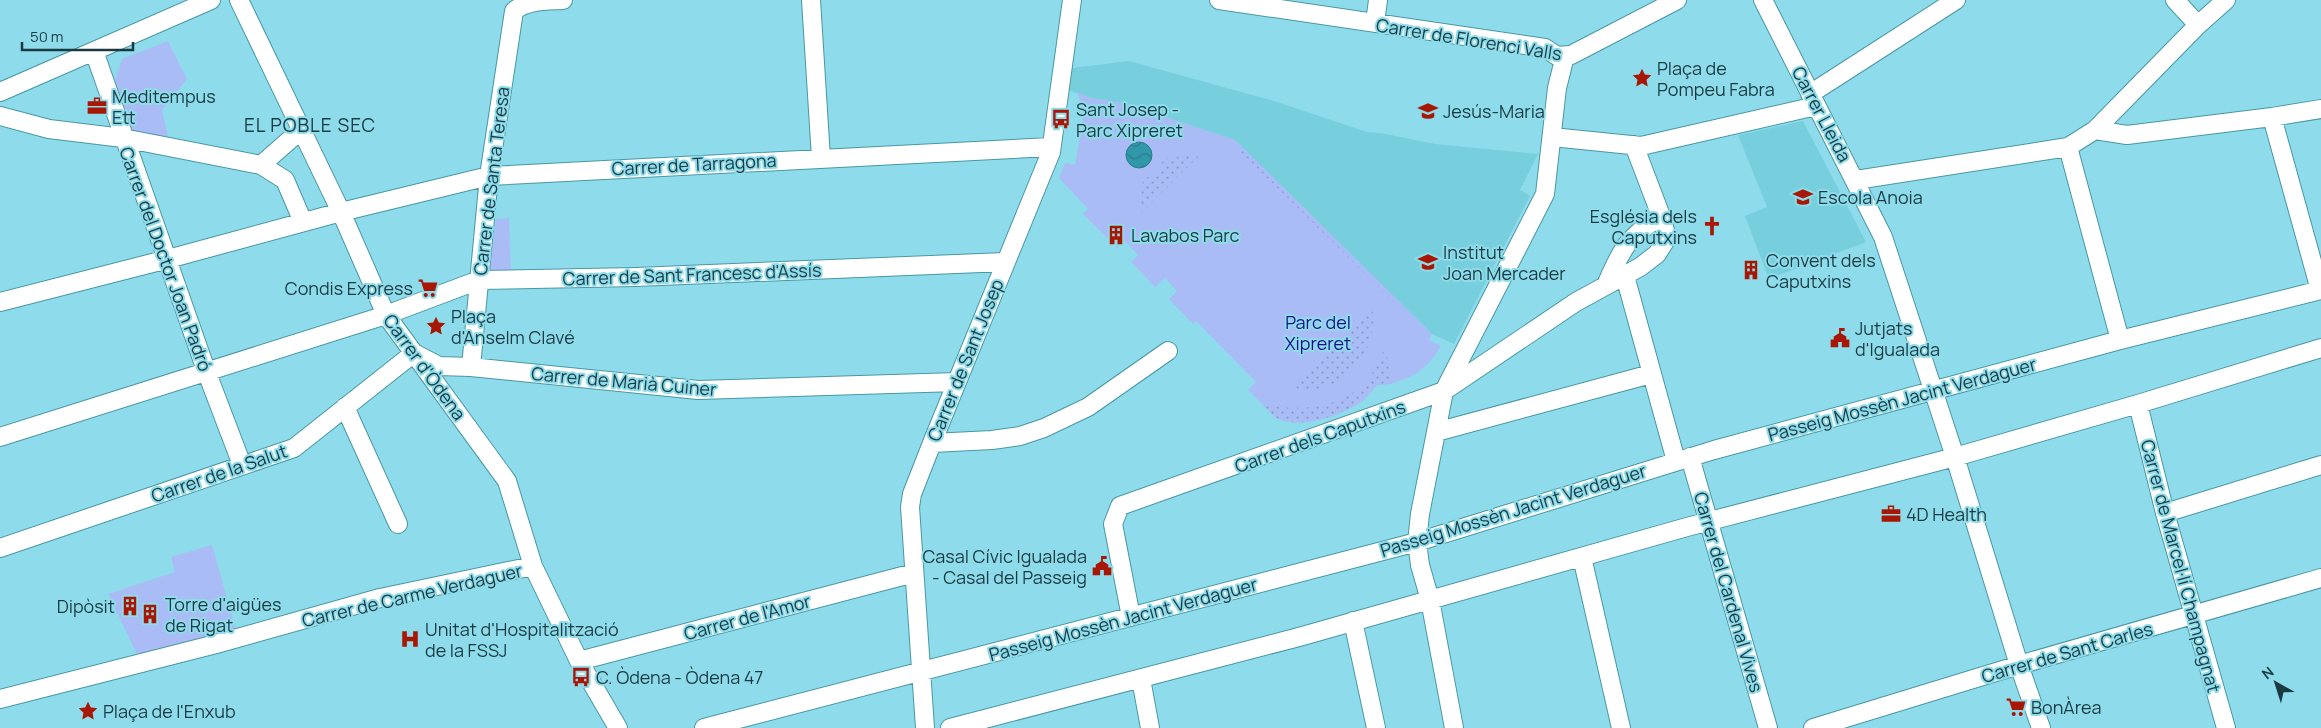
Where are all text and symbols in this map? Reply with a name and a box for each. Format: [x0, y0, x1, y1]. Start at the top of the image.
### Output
street label: Carrer de Florenci Valls [1374, 12, 1564, 66]
scale bar [22, 20, 134, 52]
text: 50 m [30, 26, 64, 47]
place label: Plaça de Pompeu Fabra [1657, 56, 1775, 101]
street label: Carrer Lleida [1787, 62, 1857, 166]
place icon: Plaça de Pompeu Fabra [1631, 67, 1653, 89]
place label: Meditempus Ett [112, 84, 216, 129]
street label: Carrer de Santa Teresa [468, 85, 514, 277]
office icon: Meditempus Ett [86, 95, 108, 117]
place label: Sant Josep - Parc Xipreret [1076, 97, 1183, 142]
place label: Jesús-Maria [1443, 99, 1545, 123]
school or university icon: Jesús-Maria [1417, 100, 1439, 122]
bus stop icon: Sant Josep - Parc Xipreret [1050, 108, 1072, 130]
district label: EL POBLE SEC [244, 112, 376, 138]
street label: Carrer del Doctor Joan Padró [114, 144, 218, 374]
street label: Carrer de Tarragona [611, 148, 777, 180]
place label: Escola Anoia [1818, 185, 1923, 209]
school or university icon: Escola Anoia [1792, 186, 1814, 208]
place label: Església dels Caputxins [1590, 204, 1697, 249]
church icon: Església dels Caputxins [1701, 215, 1723, 237]
place label: Lavabos Parc [1131, 223, 1239, 247]
building icon: Lavabos Parc [1105, 224, 1127, 246]
place label: Institut Joan Mercader [1443, 240, 1566, 285]
place label: Convent dels Caputxins [1766, 248, 1876, 293]
school or university icon: Institut Joan Mercader [1417, 251, 1439, 273]
street label: Carrer de Sant Francesc d'Assís [562, 257, 822, 291]
building icon: Convent dels Caputxins [1740, 259, 1762, 281]
street label: Carrer de Sant Josep [921, 275, 1009, 445]
place label: Condis Express [285, 276, 413, 300]
supermarket icon: Condis Express [417, 277, 439, 299]
place label: Plaça d'Anselm Clavé [451, 304, 575, 349]
street label: Carrer d'Òdena [378, 309, 472, 425]
park label: Parc del Xipreret [1285, 310, 1351, 355]
place icon: Plaça d'Anselm Clavé [425, 315, 447, 337]
place label: Jutjats d'Igualada [1855, 316, 1940, 361]
public building icon: Jutjats d'Igualada [1829, 327, 1851, 349]
street label: Passeig Mossèn Jacint Verdaguer [1765, 351, 2039, 446]
street label: Carrer de Marià Cuiner [530, 361, 718, 401]
street label: Carrer dels Caputxins [1231, 394, 1409, 478]
street label: Carrer de Marcel·lí Champagnat [2136, 437, 2226, 695]
street label: Carrer de la Salut [148, 439, 290, 507]
street label: Passeig Mossèn Jacint Verdaguer [1377, 458, 1649, 562]
street label: Carrer del Cardenal Vives [1689, 489, 1769, 695]
place label: 4D Health [1906, 502, 1987, 526]
office icon: 4D Health [1880, 503, 1902, 525]
place label: Casal Cívic Igualada - Casal del Passeig [922, 544, 1087, 589]
public building icon: Casal Cívic Igualada - Casal del Passeig [1091, 555, 1113, 577]
street label: Carrer de Carme Verdaguer [299, 558, 525, 632]
street label: Passeig Mossèn Jacint Verdaguer [986, 571, 1260, 666]
street label: Carrer de l'Amor [681, 588, 813, 645]
place label: Torre d'aigües de Rigat [165, 592, 281, 637]
place label: Dipòsit [57, 594, 115, 618]
building icon: Dipòsit [119, 595, 141, 617]
building icon: Torre d'aigües de Rigat [139, 603, 161, 625]
street label: Carrer de Sant Carles [1979, 616, 2155, 688]
place label: Unitat d'Hospitalització de la FSSJ [425, 617, 619, 662]
hospital icon: Unitat d'Hospitalització de la FSSJ [399, 628, 421, 650]
north arrow [2251, 658, 2301, 708]
text: N [2258, 662, 2277, 683]
place label: C. Òdena - Òdena 47 [596, 665, 763, 689]
bus stop icon: C. Òdena - Òdena 47 [570, 666, 592, 688]
place label: BonÀrea [2031, 695, 2101, 719]
supermarket icon: BonÀrea [2005, 696, 2027, 718]
place label: Plaça de l'Enxub [103, 699, 236, 723]
place icon: Plaça de l'Enxub [77, 700, 99, 722]

